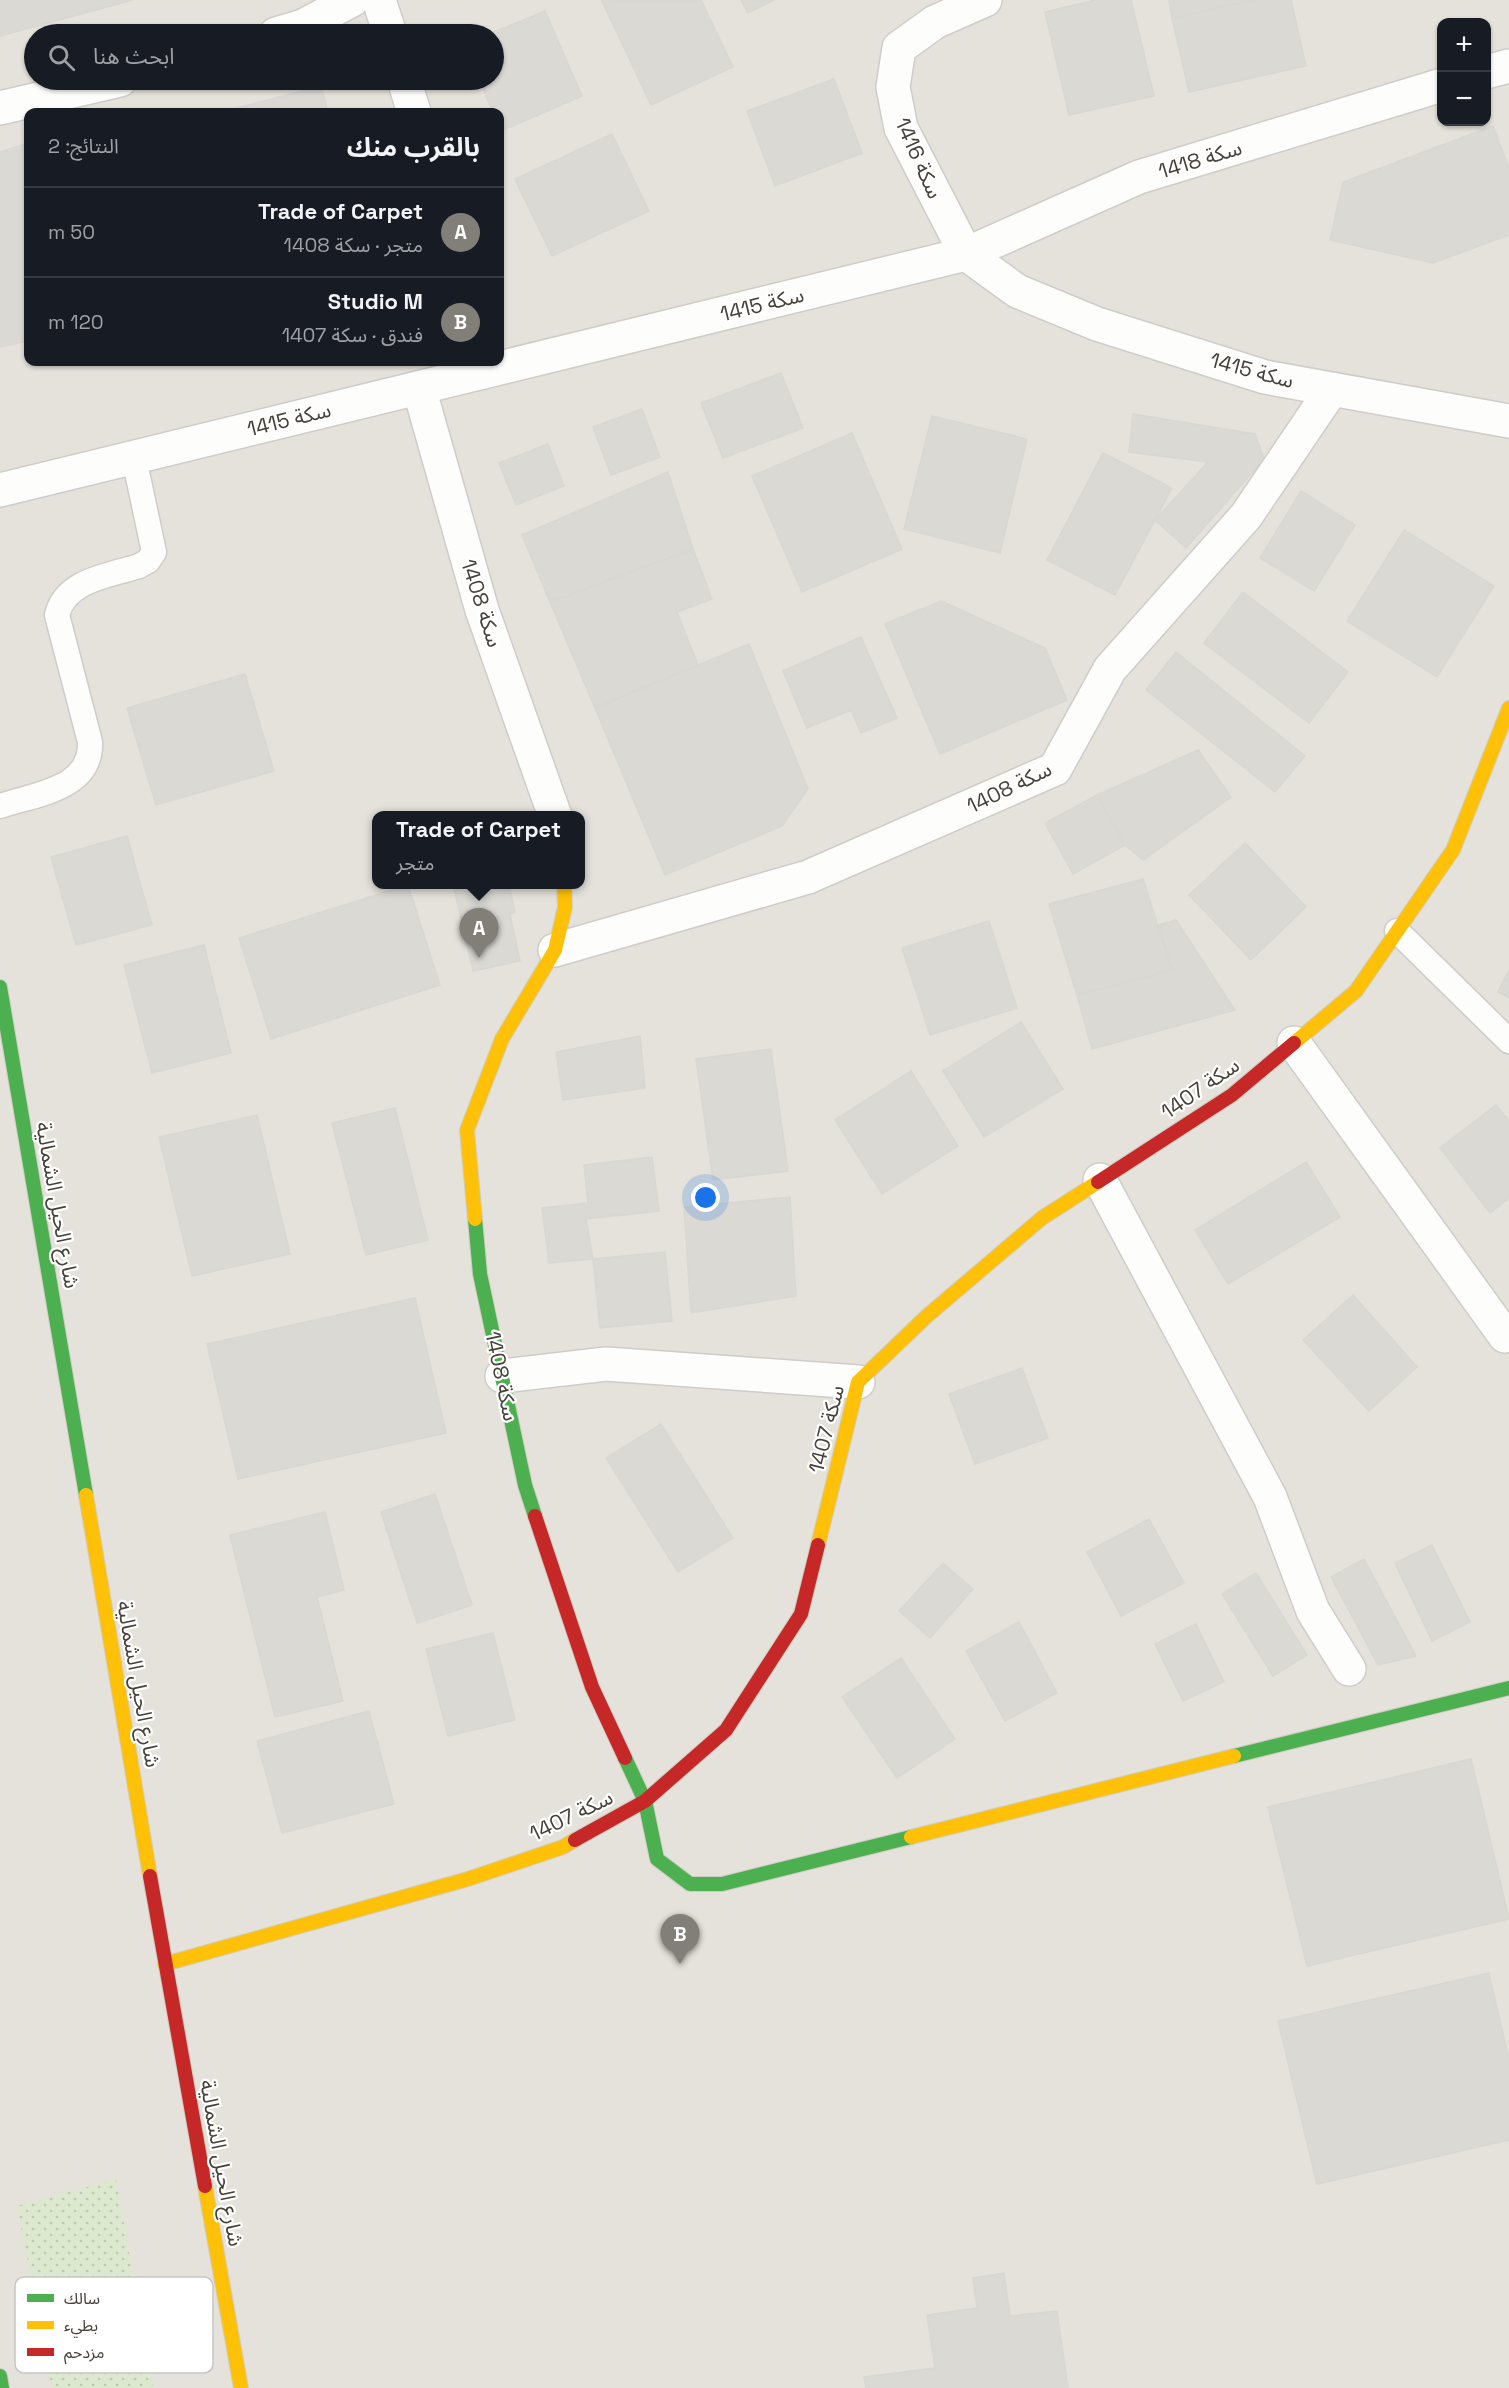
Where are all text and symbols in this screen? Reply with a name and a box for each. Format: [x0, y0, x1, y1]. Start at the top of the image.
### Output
map controls [1437, 18, 1491, 126]
button: + [1437, 18, 1491, 72]
search box [24, 24, 504, 90]
icon: search [45, 41, 78, 74]
text: ابحث هنا [93, 42, 174, 70]
button: − [1437, 72, 1491, 126]
street label: سكة 1416 [889, 113, 949, 203]
text: بالقرب منك [347, 130, 480, 164]
text: النتائج: 2 [48, 133, 119, 159]
street label: سكة 1418 [1155, 134, 1245, 184]
text: Trade of Carpet [258, 197, 423, 225]
text: 50 m [48, 219, 95, 245]
text: A [454, 219, 467, 245]
text: متجر · سكة 1408 [284, 232, 423, 258]
street label: سكة 1415 [717, 281, 807, 327]
text: Studio M [328, 287, 423, 315]
text: 120 m [48, 309, 104, 335]
text: B [454, 309, 467, 335]
text: فندق · سكة 1407 [282, 322, 423, 348]
street label: سكة 1415 [1207, 346, 1297, 394]
street label: سكة 1415 [244, 396, 334, 442]
street label: سكة 1408 [455, 555, 509, 651]
street label: سكة 1408 [962, 755, 1056, 819]
popup [372, 811, 585, 889]
text: Trade of Carpet [396, 815, 561, 843]
text: متجر [396, 850, 435, 876]
pin: A [460, 908, 498, 958]
street label: سكة 1407 [1156, 1051, 1244, 1125]
street label: شارع الحيل الشمالية [28, 1120, 86, 1291]
your location [691, 1183, 720, 1212]
street label: سكة 1408 [479, 1329, 525, 1423]
street label: سكة 1407 [802, 1382, 850, 1476]
street label: شارع الحيل الشمالية [109, 1599, 167, 1770]
street label: سكة 1407 [525, 1783, 617, 1847]
pin: B [660, 1914, 700, 1964]
street label: شارع الحيل الشمالية [192, 2078, 250, 2249]
legend [15, 2277, 213, 2373]
text: سالك [64, 2288, 100, 2309]
text: بطيء [64, 2315, 98, 2338]
text: مزدحم [64, 2342, 104, 2365]

